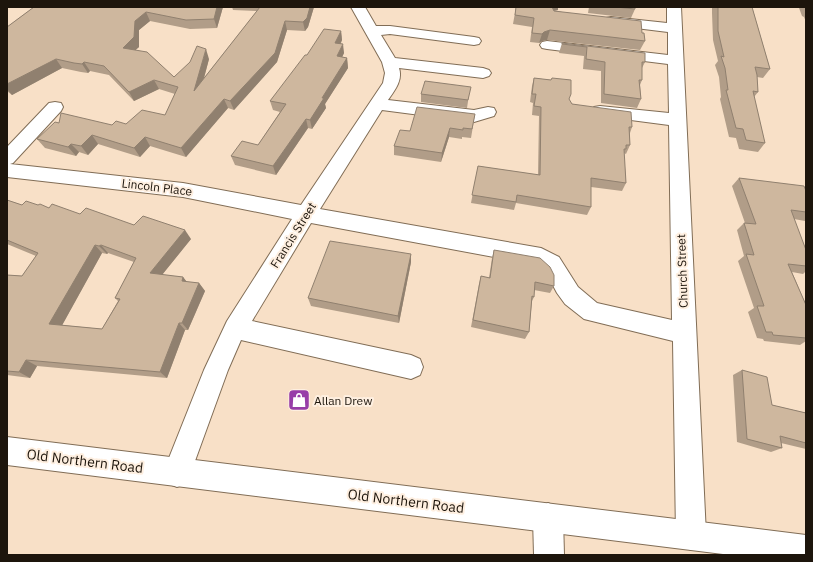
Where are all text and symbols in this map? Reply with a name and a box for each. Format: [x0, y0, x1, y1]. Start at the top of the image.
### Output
street label: Lincoln Place [121, 175, 194, 199]
street label: Francis Street [267, 199, 319, 271]
street label: Church Street [673, 234, 691, 308]
shop icon: Allan Drew [286, 387, 312, 413]
place label: Allan Drew [314, 393, 372, 408]
street label: Old Northern Road [26, 445, 144, 477]
street label: Old Northern Road [347, 485, 465, 517]

